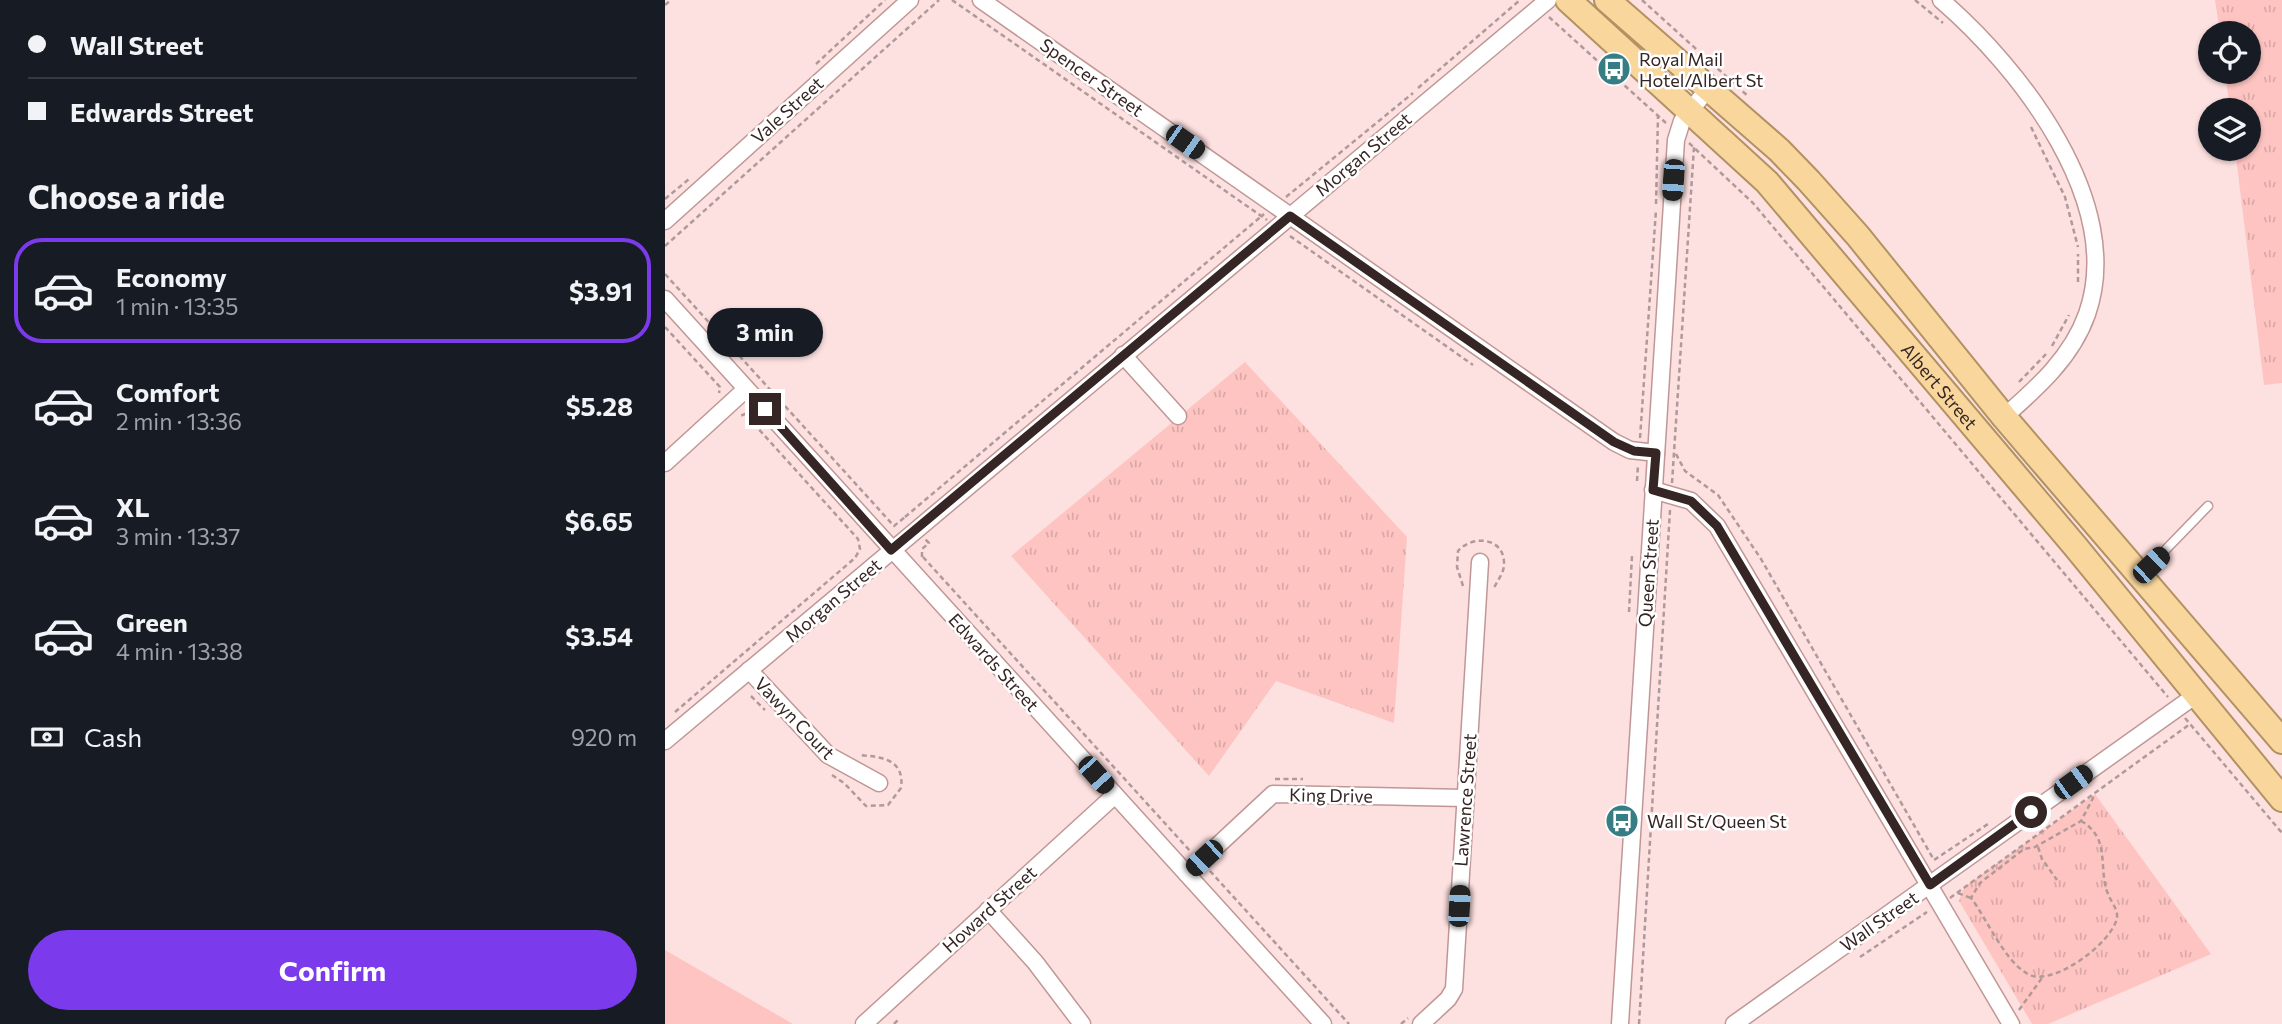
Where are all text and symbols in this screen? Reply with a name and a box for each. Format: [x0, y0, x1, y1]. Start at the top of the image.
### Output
map controls [2198, 21, 2261, 161]
button: locate [2198, 21, 2261, 84]
text: Wall Street [70, 29, 204, 60]
street label: Spencer Street [1036, 33, 1148, 121]
place label: Royal Mail Hotel/Albert St [1639, 48, 1763, 91]
bus stop icon: Royal Mail Hotel/Albert St [1595, 50, 1633, 88]
street label: Vale Street [746, 72, 828, 148]
text: Edwards Street [70, 96, 253, 127]
button: layers [2198, 98, 2261, 161]
street label: Morgan Street [1310, 107, 1416, 201]
car [1162, 121, 1209, 163]
car [1662, 158, 1685, 202]
text: Choose a ride [28, 176, 225, 216]
icon: car [32, 259, 95, 322]
text: Economy [116, 261, 227, 292]
text: $3.91 [569, 275, 633, 306]
text: 1 min · 13:35 [116, 292, 238, 320]
callout: 3 min [707, 308, 823, 356]
text: 3 min [736, 318, 794, 346]
street label: Albert Street [1897, 338, 1982, 434]
icon: car [32, 374, 95, 437]
text: Comfort [116, 376, 219, 407]
text: $5.28 [566, 390, 633, 421]
route end [749, 393, 781, 425]
text: 2 min · 13:36 [116, 407, 242, 435]
icon: car [32, 489, 95, 552]
text: XL [116, 491, 150, 522]
text: $6.65 [565, 505, 633, 536]
street label: Queen Street [1633, 518, 1663, 628]
text: 3 min · 13:37 [116, 522, 240, 550]
car [2129, 543, 2174, 587]
street label: Morgan Street [780, 553, 886, 647]
icon: car [32, 604, 95, 667]
text: Green [116, 606, 188, 637]
street label: Edwards Street [944, 608, 1044, 716]
text: $3.54 [565, 620, 633, 651]
text: 4 min · 13:38 [116, 637, 243, 665]
street label: Vawyn Court [750, 672, 840, 764]
icon: cash [28, 718, 66, 756]
text: Cash [84, 721, 142, 752]
text: 920 m [571, 723, 637, 751]
street label: Lawrence Street [1449, 733, 1481, 867]
car [1075, 752, 1118, 798]
car [2050, 761, 2097, 803]
street label: King Drive [1289, 783, 1373, 807]
route start [2015, 796, 2047, 828]
bus stop icon: Wall St/Queen St [1603, 802, 1641, 840]
place label: Wall St/Queen St [1647, 810, 1787, 832]
car [1182, 836, 1227, 880]
street label: Howard Street [937, 861, 1041, 957]
car [1448, 884, 1471, 928]
street label: Wall Street [1836, 886, 1922, 956]
button: Confirm [28, 930, 637, 1010]

